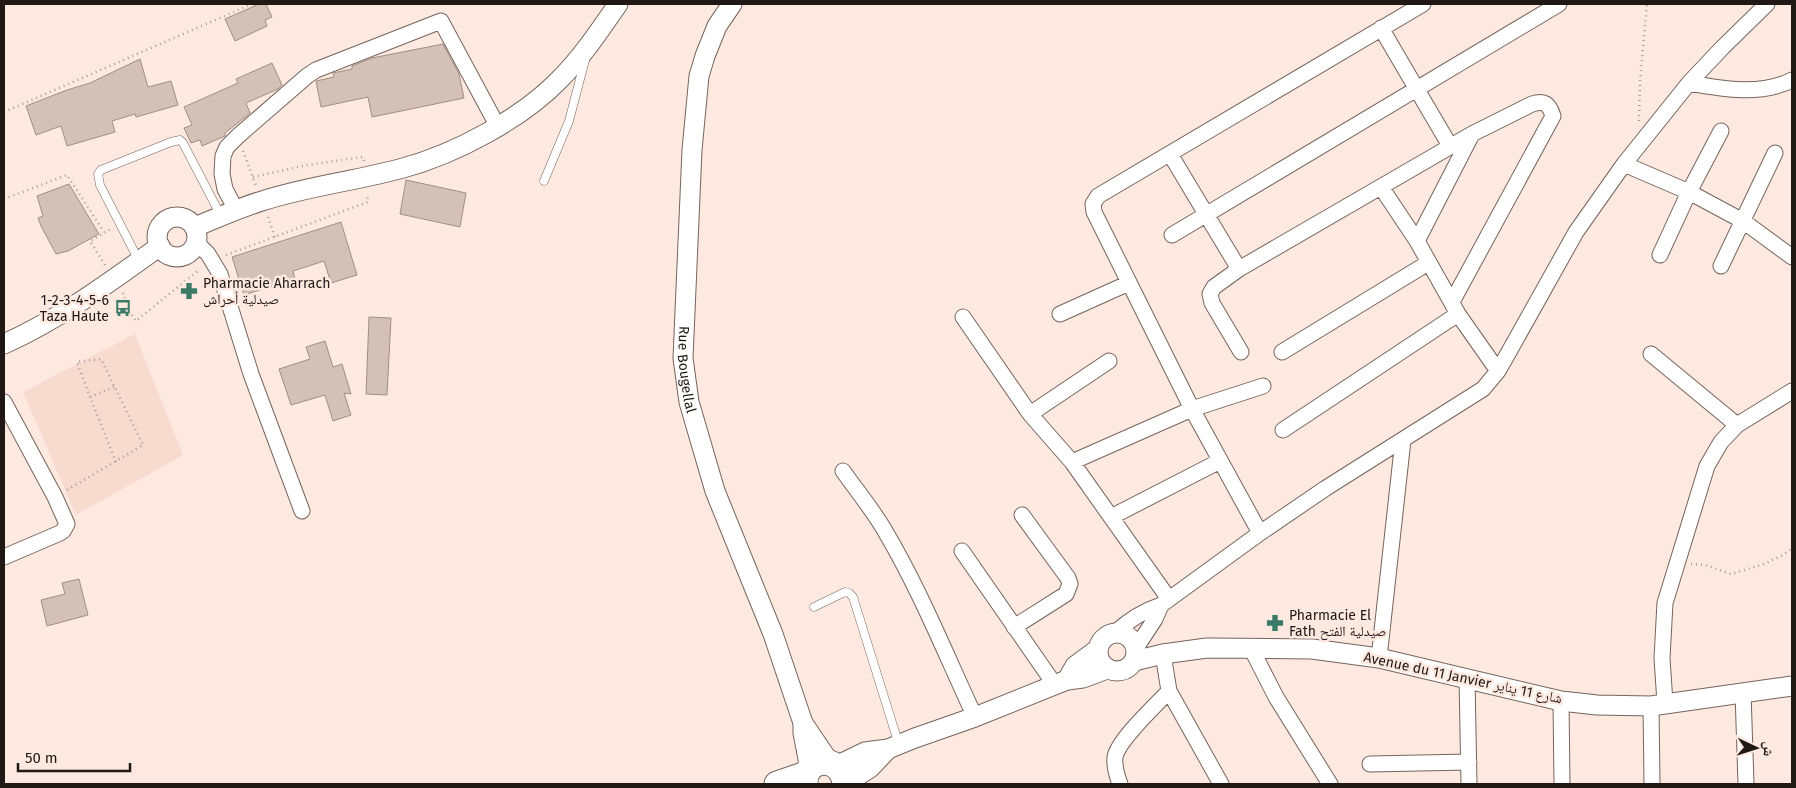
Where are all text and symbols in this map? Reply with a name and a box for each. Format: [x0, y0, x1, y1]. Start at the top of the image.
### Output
place label: Pharmacie Aharrach صيدلية أحراش [203, 275, 330, 308]
pharmacy icon: Pharmacie Aharrach صيدلية أحراش [179, 281, 199, 301]
place label: 1-2-3-4-5-6 Taza Haute [40, 292, 109, 325]
bus stop icon: 1-2-3-4-5-6 Taza Haute [113, 298, 133, 318]
street label: Rue Bougellal [674, 326, 700, 415]
place label: Pharmacie El Fath صيدلية الفتح [1289, 607, 1386, 641]
pharmacy icon: Pharmacie El Fath صيدلية الفتح [1265, 613, 1285, 633]
street label: Avenue du 11 Janvier شارع 11 يناير [1362, 649, 1564, 708]
north arrow [1731, 723, 1781, 773]
scale bar [18, 740, 130, 772]
text: ش [1759, 741, 1777, 757]
text: 50 m [25, 749, 58, 767]

